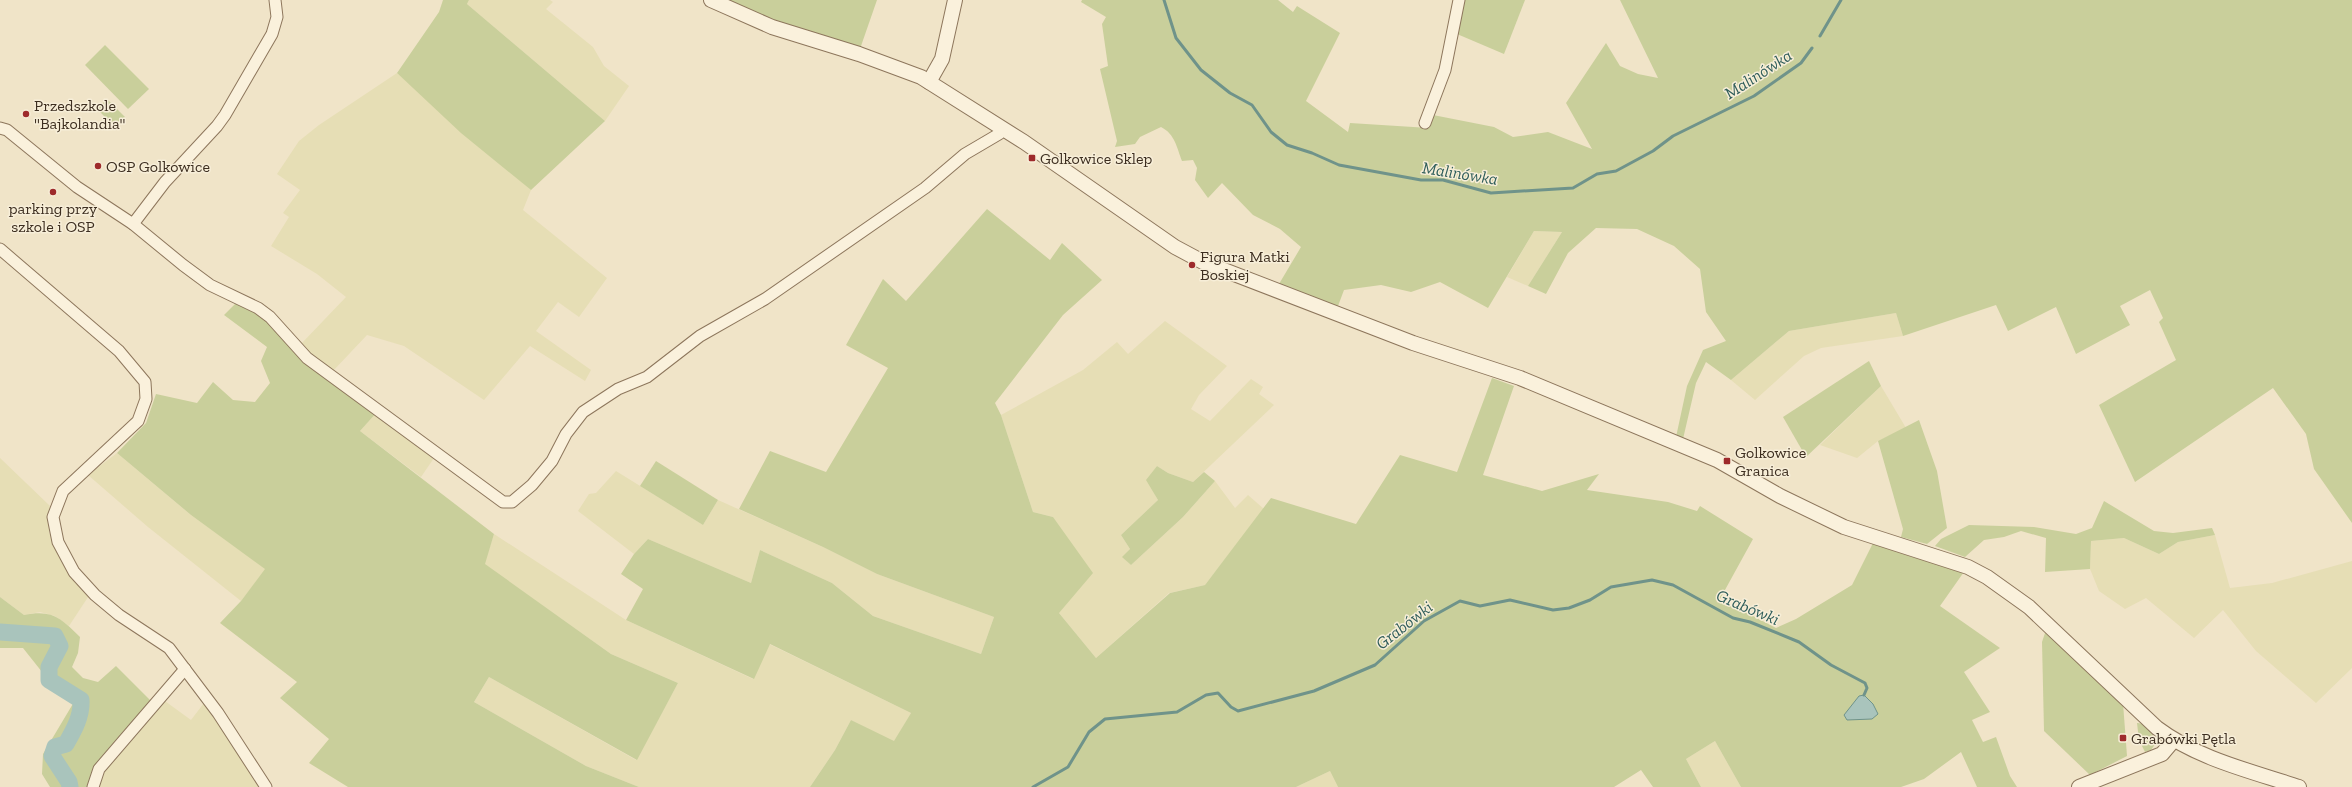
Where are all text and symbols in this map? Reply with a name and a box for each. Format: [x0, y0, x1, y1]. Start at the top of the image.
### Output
water label: Malinówka [1721, 45, 1795, 103]
place label: Przedszkole "Bajkolandia" [34, 96, 125, 133]
marker: Przedszkole "Bajkolandia" [21, 109, 31, 119]
place label: Golkowice Sklep [1040, 149, 1153, 168]
marker: Golkowice Sklep [1027, 153, 1037, 163]
place label: OSP Golkowice [106, 157, 210, 176]
water label: Malinówka [1421, 157, 1499, 189]
marker: OSP Golkowice [93, 161, 103, 171]
marker: parking przy szkole i OSP [48, 187, 58, 197]
place label: parking przy szkole i OSP [9, 199, 98, 236]
place label: Figura Matki Boskiej [1200, 247, 1290, 284]
marker: Figura Matki Boskiej [1187, 260, 1197, 270]
place label: Golkowice Granica [1735, 443, 1806, 480]
marker: Golkowice Granica [1722, 456, 1732, 466]
water label: Grabówki [1714, 585, 1782, 629]
water label: Grabówki [1372, 597, 1436, 653]
place label: Grabówki Pętla [2131, 729, 2236, 748]
marker: Grabówki Pętla [2118, 733, 2128, 743]

